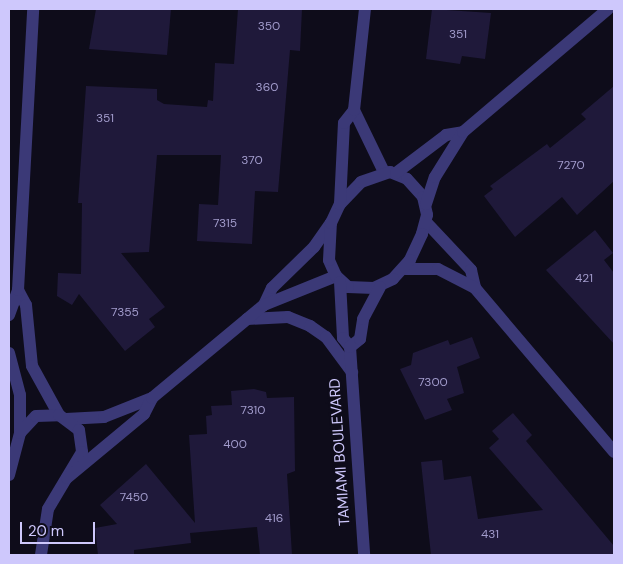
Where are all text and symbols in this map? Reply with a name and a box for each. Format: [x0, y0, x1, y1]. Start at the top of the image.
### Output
house number: 350 [258, 20, 280, 34]
house number: 351 [449, 28, 467, 42]
house number: 360 [256, 81, 278, 95]
house number: 351 [96, 112, 114, 126]
house number: 370 [241, 154, 263, 168]
house number: 7270 [557, 159, 585, 173]
house number: 7315 [213, 217, 237, 231]
house number: 421 [575, 272, 593, 286]
house number: 7355 [111, 306, 139, 320]
house number: 7300 [418, 376, 448, 390]
street label: TAMIAMI BOULEVARD [326, 378, 354, 526]
house number: 7310 [241, 404, 265, 418]
house number: 400 [223, 438, 247, 452]
house number: 7450 [120, 491, 148, 505]
scale bar [22, 512, 98, 544]
house number: 416 [265, 512, 283, 526]
text: 20 m [28, 521, 64, 541]
house number: 431 [481, 528, 499, 542]

